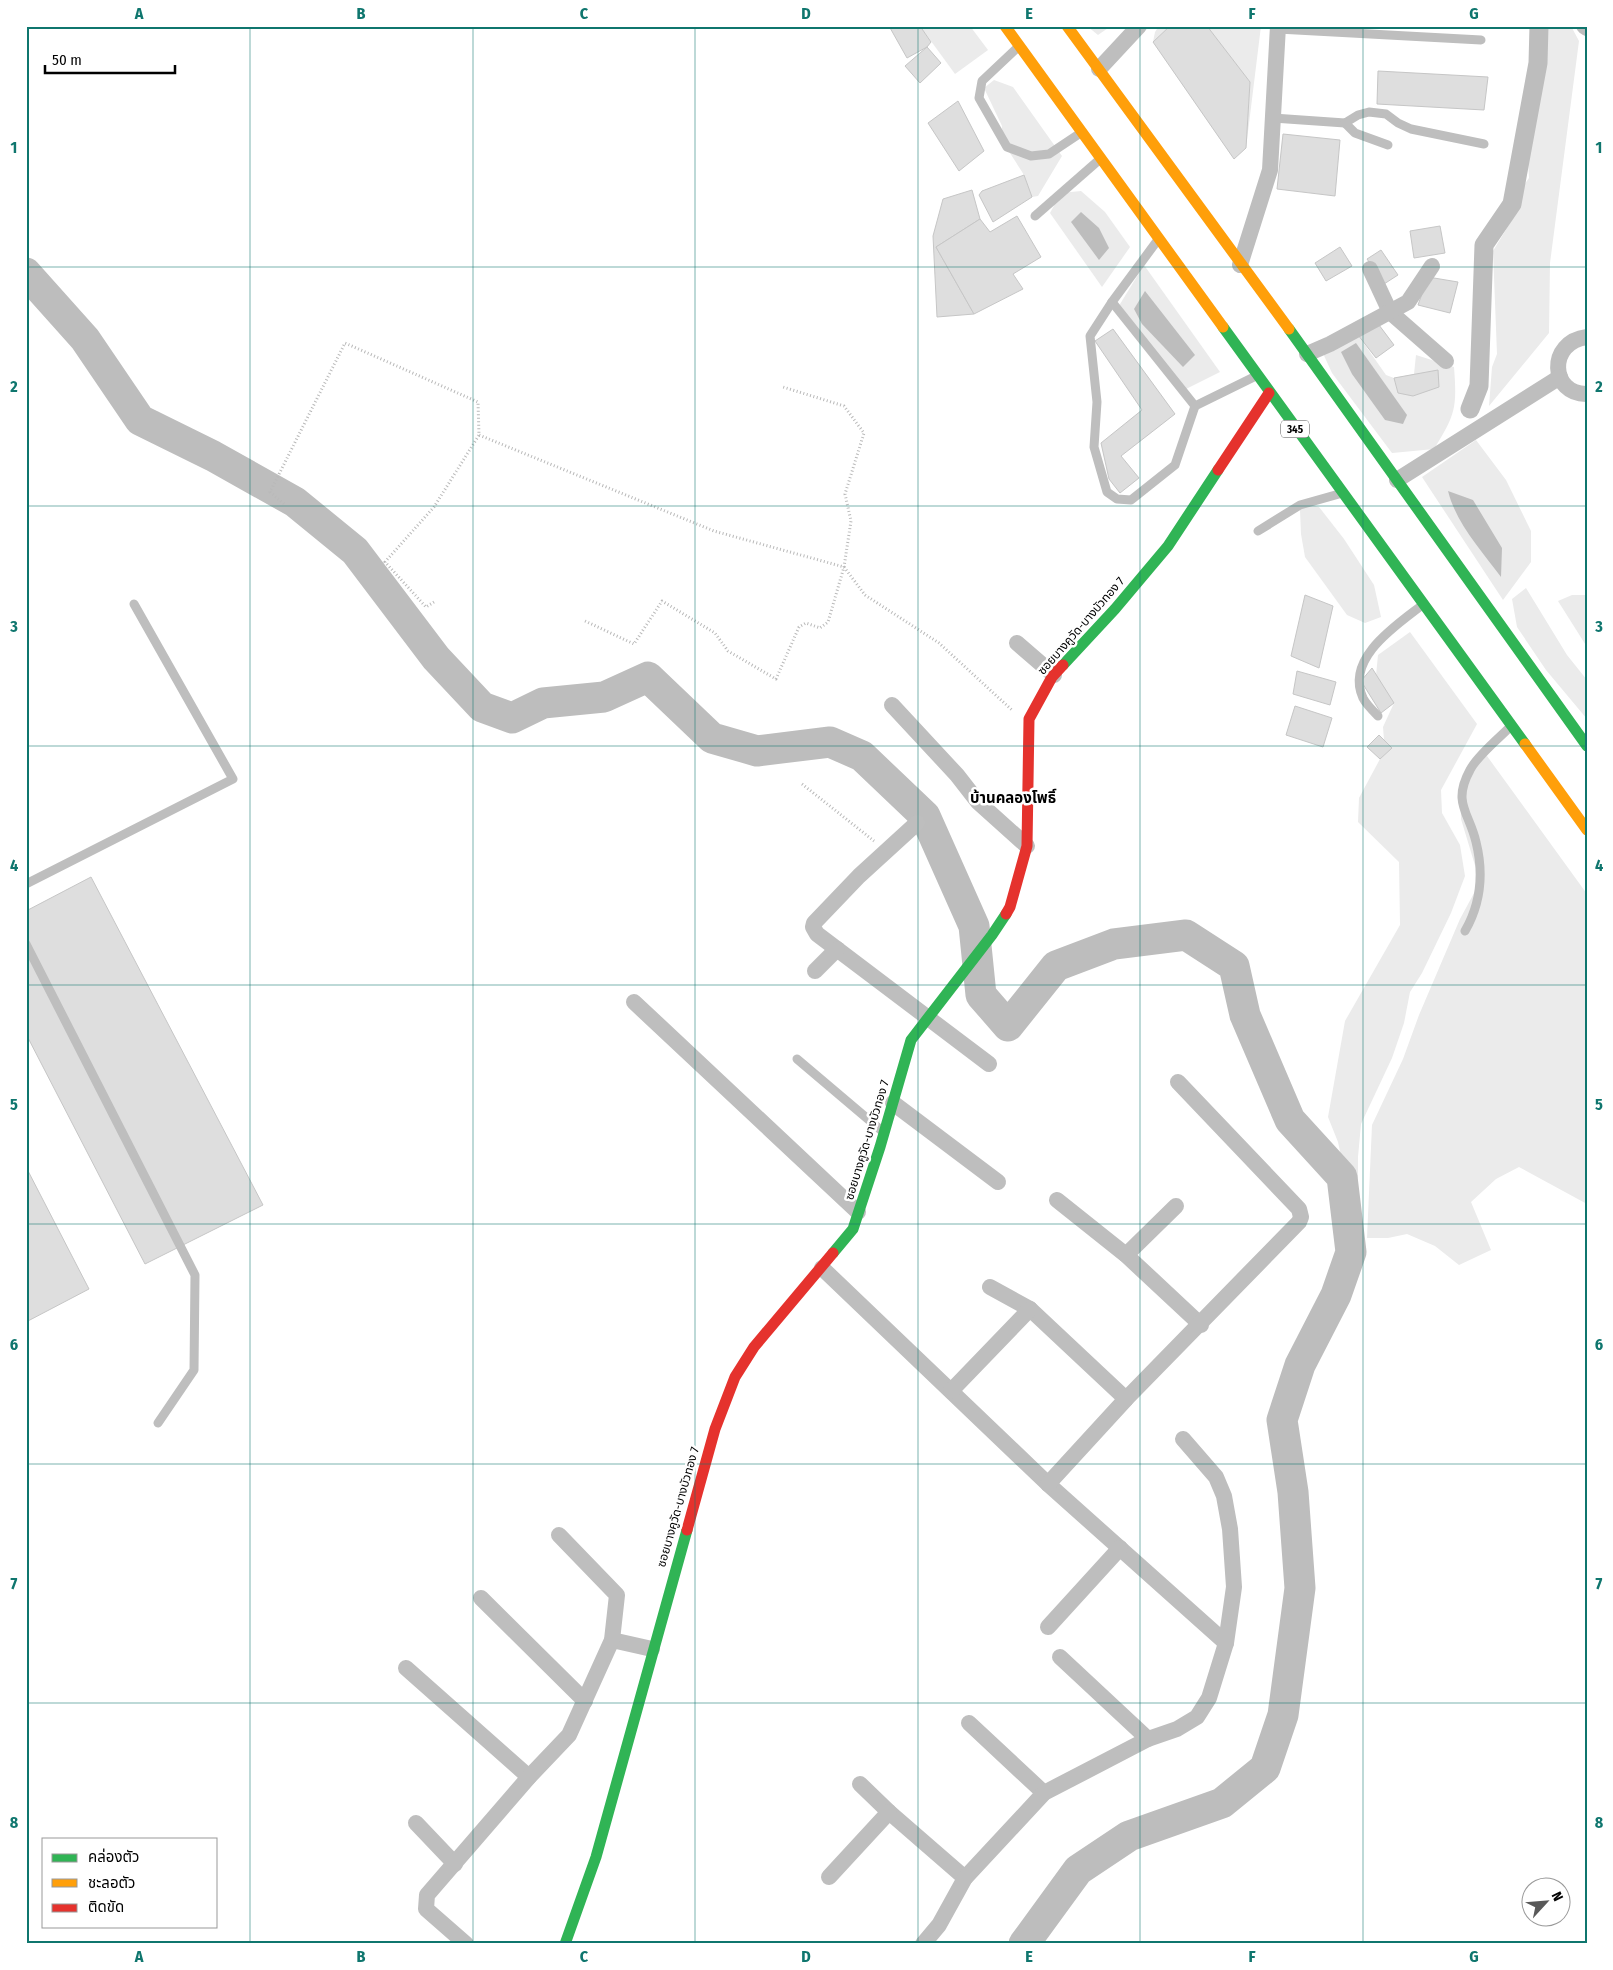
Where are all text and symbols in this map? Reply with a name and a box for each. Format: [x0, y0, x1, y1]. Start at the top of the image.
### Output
text: A [134, 4, 144, 23]
text: B [357, 4, 366, 23]
text: C [580, 4, 589, 23]
text: D [801, 4, 811, 23]
text: E [1025, 4, 1033, 23]
text: F [1248, 4, 1256, 23]
text: G [1469, 4, 1479, 23]
scale bar [45, 42, 175, 74]
text: 50 m [52, 51, 82, 69]
text: 1 [11, 138, 17, 157]
text: 1 [1596, 138, 1602, 157]
text: 2 [9, 377, 18, 396]
text: 2 [1594, 377, 1603, 396]
road number: 345 [1281, 420, 1309, 438]
street label: ซอยบางคูวัด-บางบัวทอง 7 [1035, 574, 1127, 678]
text: 3 [9, 617, 18, 636]
text: 3 [1594, 617, 1603, 636]
district label: บ้านคลองโพธิ์ [970, 788, 1057, 807]
text: 4 [10, 856, 18, 875]
text: 4 [1595, 856, 1603, 875]
street label: ซอยบางคูวัด-บางบัวทอง 7 [842, 1078, 892, 1202]
text: 5 [10, 1095, 18, 1114]
text: 5 [1595, 1095, 1603, 1114]
text: 6 [10, 1335, 18, 1354]
text: 6 [1595, 1335, 1603, 1354]
street label: ซอยบางคูวัด-บางบัวทอง 7 [654, 1445, 702, 1569]
text: 7 [11, 1574, 18, 1593]
text: 7 [1596, 1574, 1603, 1593]
text: 8 [10, 1813, 19, 1832]
text: 8 [1595, 1813, 1604, 1832]
legend [42, 1838, 218, 1928]
text: คล่องตัว [88, 1848, 139, 1866]
text: ชะลอตัว [88, 1874, 135, 1892]
north arrow [1520, 1878, 1570, 1928]
text: N [1548, 1889, 1567, 1904]
text: ติดขัด [88, 1898, 124, 1916]
text: A [134, 1947, 144, 1966]
text: B [357, 1947, 366, 1966]
text: C [580, 1947, 589, 1966]
text: D [801, 1947, 811, 1966]
text: E [1025, 1947, 1033, 1966]
text: F [1248, 1947, 1256, 1966]
text: G [1469, 1947, 1479, 1966]

